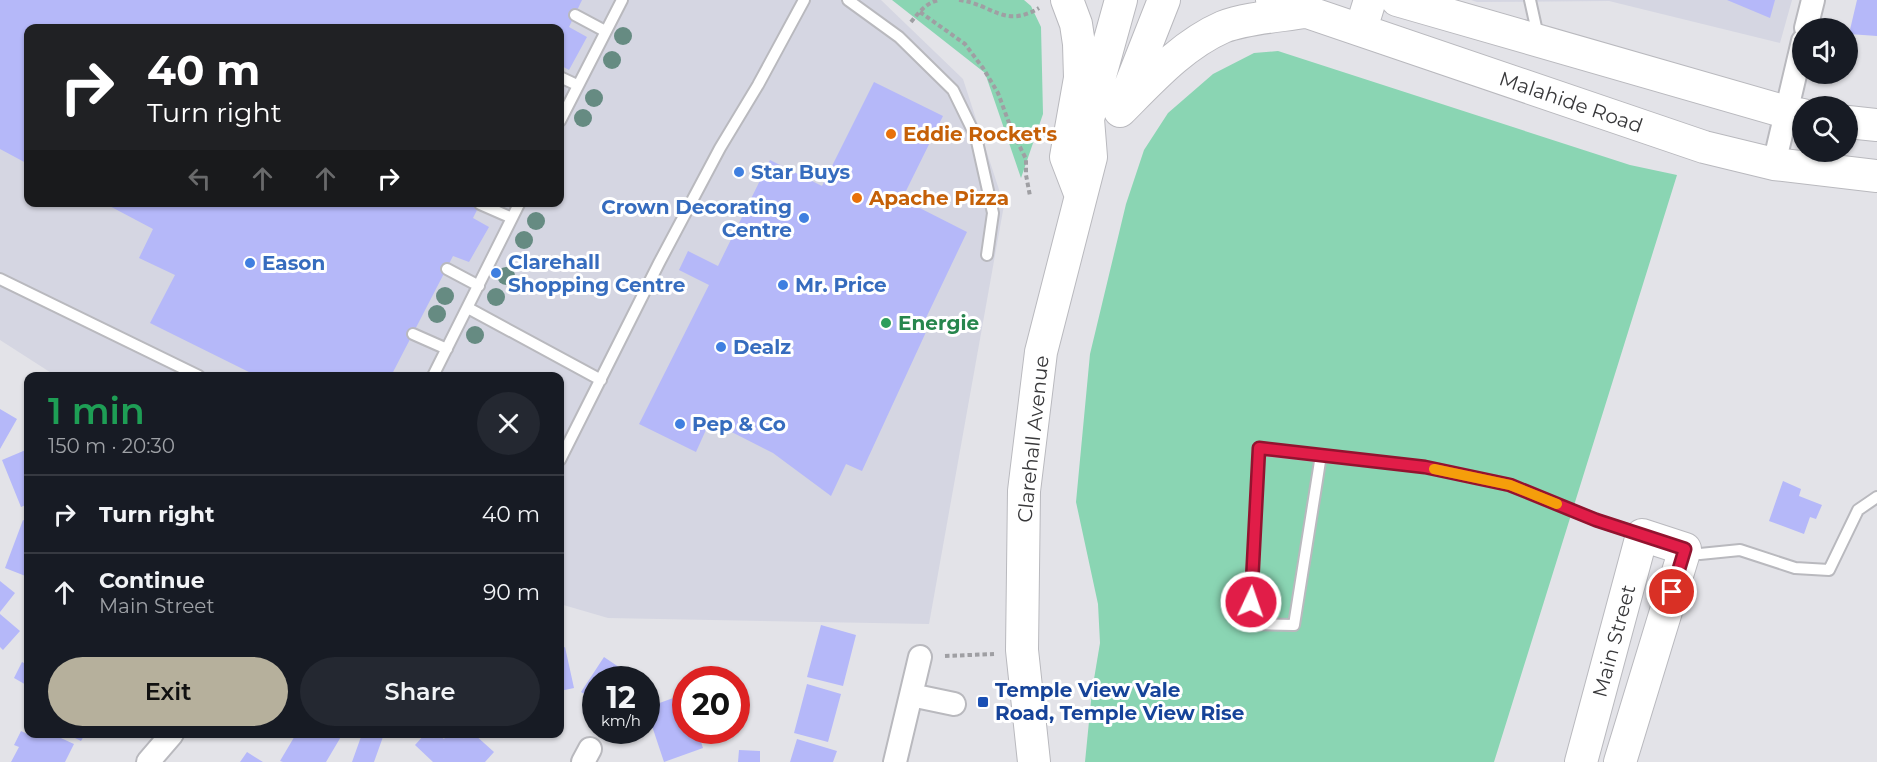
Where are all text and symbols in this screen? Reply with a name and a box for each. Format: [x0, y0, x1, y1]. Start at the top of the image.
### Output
map controls [1792, 18, 1858, 162]
button: sound [1792, 18, 1858, 84]
text: 40 m [147, 44, 260, 96]
icon: right [48, 48, 126, 126]
street label: Malahide Road [1496, 66, 1646, 138]
text: Turn right [147, 96, 282, 129]
button: search [1792, 96, 1858, 162]
place label: Eddie Rocket's [903, 122, 1057, 146]
marker: Eddie Rocket's [884, 127, 898, 141]
place label: Star Buys [751, 160, 851, 184]
icon: left [183, 162, 216, 195]
icon: ahead [246, 162, 279, 195]
icon: ahead [309, 162, 342, 195]
icon: right [372, 162, 405, 195]
marker: Star Buys [732, 165, 746, 179]
place label: Apache Pizza [868, 186, 1009, 210]
marker: Apache Pizza [850, 191, 864, 205]
place label: Crown Decorating Centre [601, 195, 792, 242]
marker: Crown Decorating Centre [797, 211, 811, 225]
place label: Clarehall Shopping Centre [508, 250, 685, 297]
place label: Eason [262, 251, 325, 275]
marker: Eason [243, 256, 257, 270]
marker: Clarehall Shopping Centre [489, 266, 503, 280]
place label: Mr. Price [795, 273, 887, 297]
marker: Mr. Price [776, 278, 790, 292]
place label: Energie [898, 311, 979, 335]
marker: Energie [879, 316, 893, 330]
place label: Dealz [733, 335, 791, 359]
marker: Dealz [714, 340, 728, 354]
street label: Clarehall Avenue [1012, 354, 1054, 524]
text: 1 min [48, 389, 145, 433]
button: close [477, 392, 540, 455]
place label: Pep & Co [692, 412, 786, 436]
marker: Pep & Co [673, 417, 687, 431]
text: 150 m · 20:30 [48, 434, 175, 458]
icon: right [48, 498, 81, 531]
text: Turn right [99, 501, 214, 528]
text: 40 m [482, 501, 540, 528]
pin [1646, 566, 1697, 617]
text: Continue [99, 567, 205, 594]
position arrow [1219, 570, 1283, 634]
icon: arrive [1655, 575, 1688, 608]
icon: ahead [48, 576, 81, 609]
text: 90 m [483, 579, 540, 606]
street label: Main Street [1587, 582, 1641, 700]
text: Main Street [99, 594, 215, 618]
button: Exit [48, 657, 288, 726]
button: Share [300, 657, 540, 726]
speed limit sign: 20 [672, 666, 750, 744]
place label: Temple View Vale Road, Temple View Rise [995, 678, 1244, 725]
text: 12 [606, 679, 636, 716]
marker: Temple View Vale Road, Temple View Rise [976, 695, 990, 709]
text: km/h [601, 711, 641, 730]

